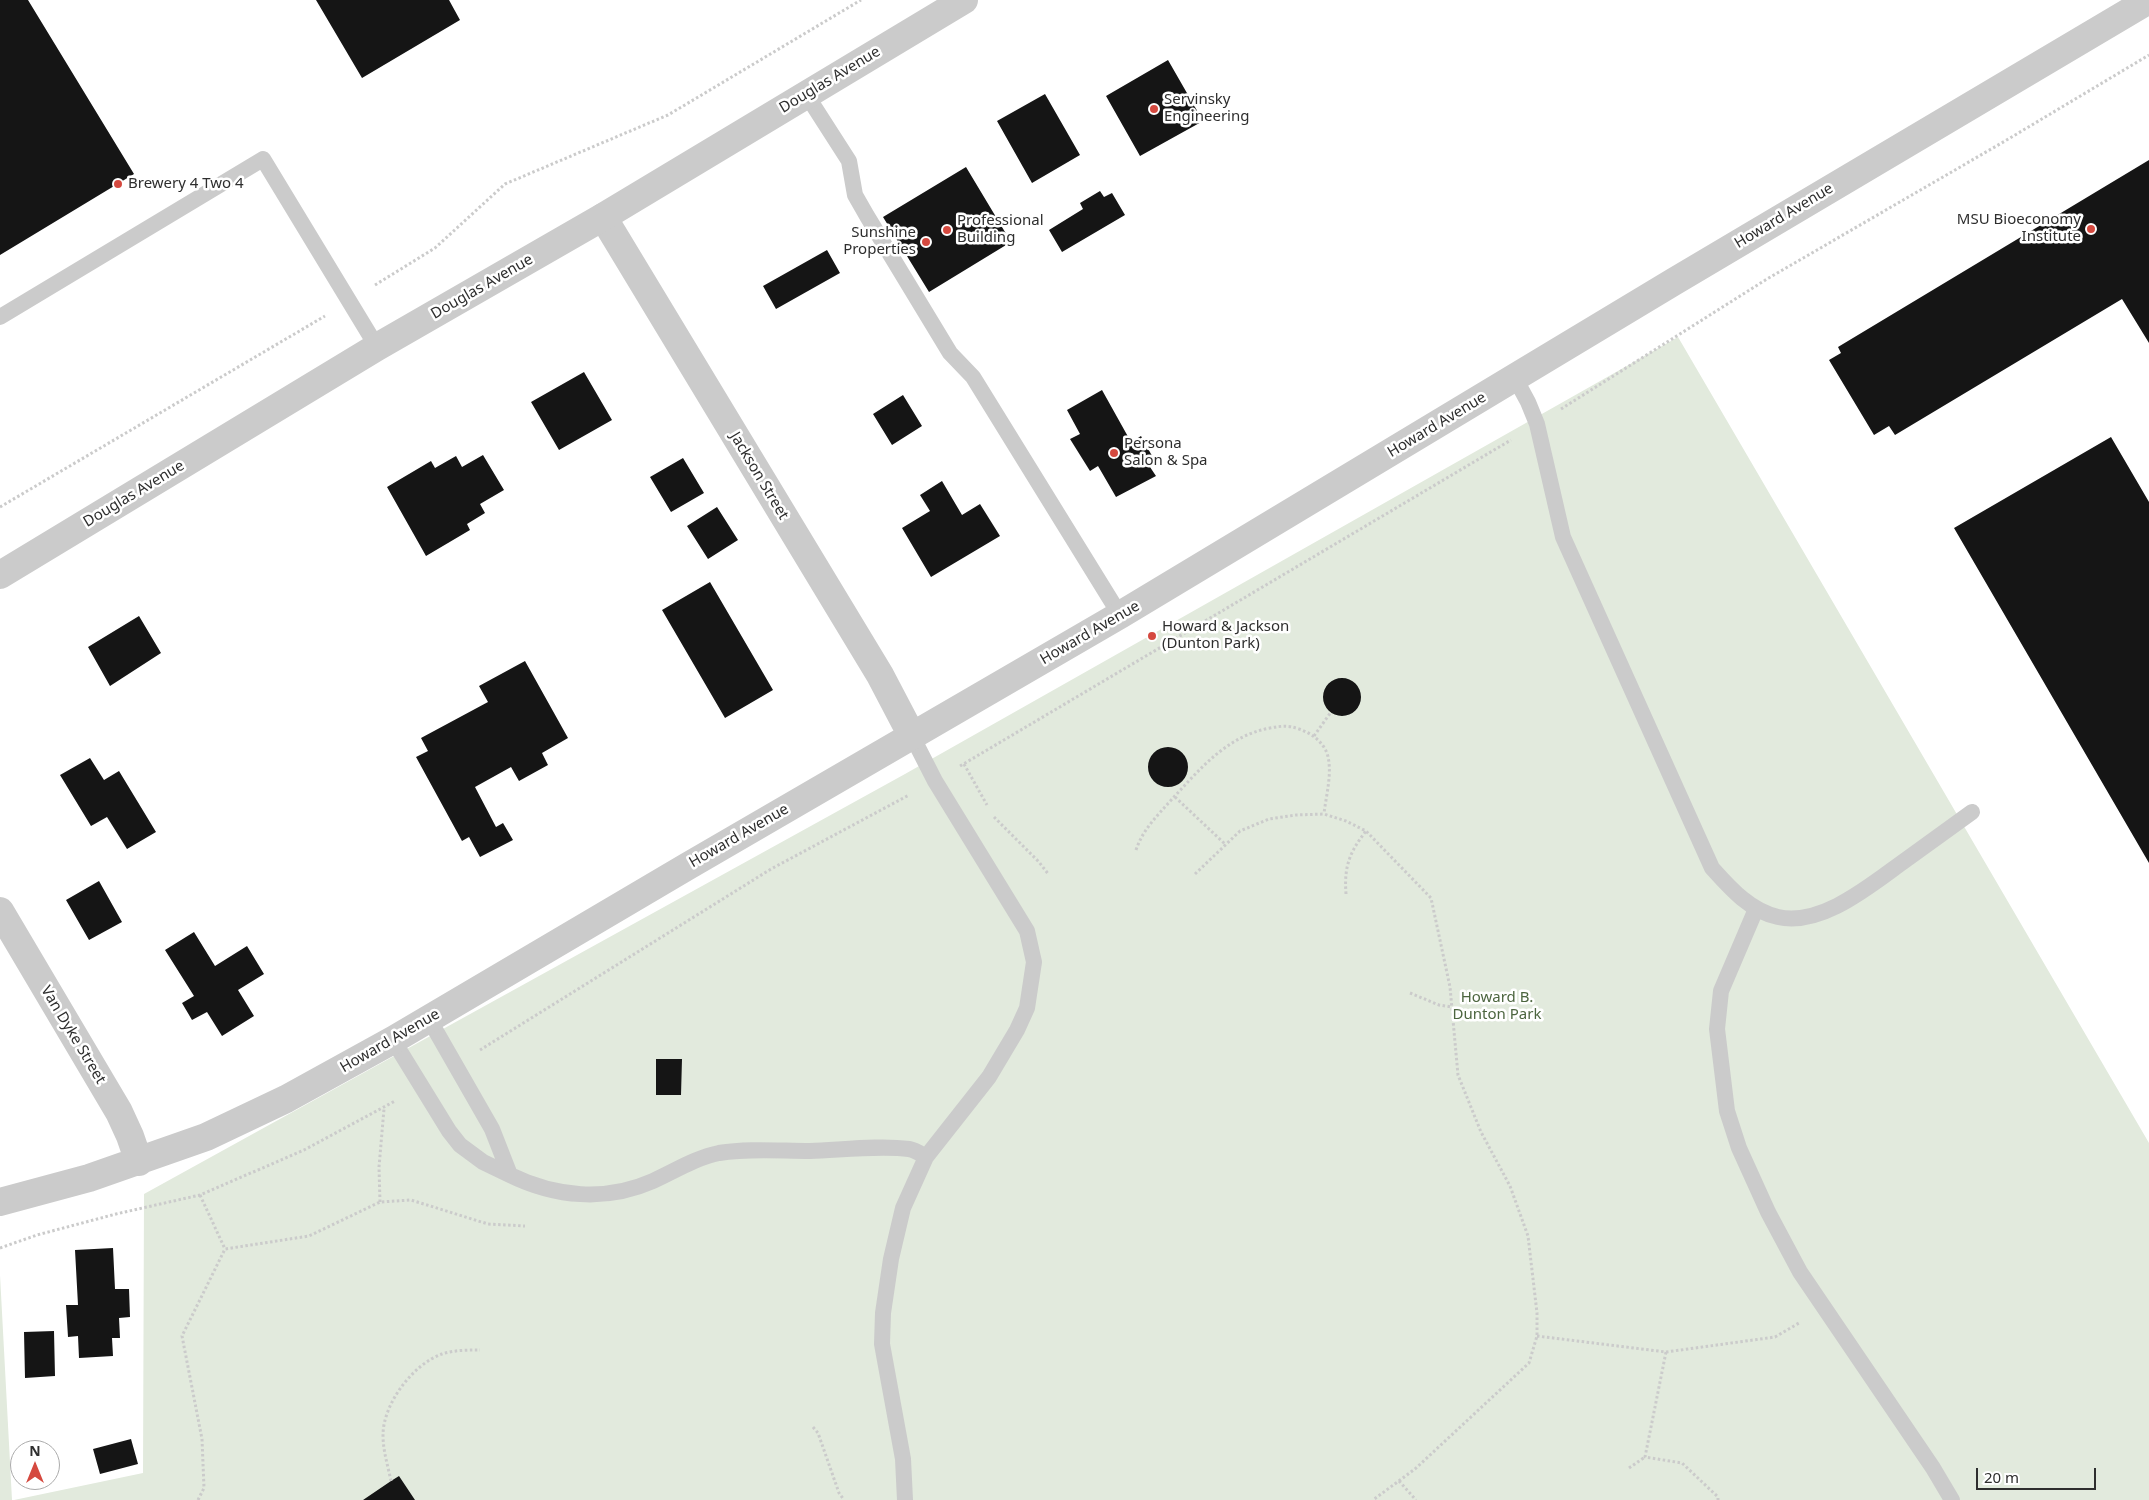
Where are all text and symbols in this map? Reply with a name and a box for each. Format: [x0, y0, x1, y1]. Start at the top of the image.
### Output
street label: Douglas Avenue [776, 43, 884, 117]
place label: Servinsky Engineering [1164, 91, 1249, 126]
marker: Servinsky Engineering [1148, 103, 1160, 115]
place label: Brewery 4 Two 4 [128, 175, 244, 193]
marker: Brewery 4 Two 4 [112, 178, 124, 190]
street label: Howard Avenue [1731, 180, 1837, 252]
place label: MSU Bioeconomy Institute [1957, 211, 2081, 246]
place label: Professional Building [957, 212, 1044, 247]
marker: MSU Bioeconomy Institute [2085, 223, 2097, 235]
place label: Sunshine Properties [843, 224, 916, 259]
marker: Professional Building [941, 224, 953, 236]
marker: Sunshine Properties [920, 236, 932, 248]
street label: Douglas Avenue [428, 251, 536, 323]
street label: Howard Avenue [1384, 389, 1490, 461]
street label: Jackson Street [726, 429, 792, 523]
place label: Persona Salon & Spa [1124, 435, 1208, 470]
marker: Persona Salon & Spa [1108, 447, 1120, 459]
street label: Douglas Avenue [80, 457, 188, 531]
street label: Howard Avenue [1037, 597, 1143, 669]
place label: Howard & Jackson (Dunton Park) [1162, 618, 1289, 653]
marker: Howard & Jackson (Dunton Park) [1146, 630, 1158, 642]
street label: Howard Avenue [686, 800, 792, 872]
street label: Van Dyke Street [37, 983, 109, 1087]
park label: Howard B. Dunton Park [1453, 989, 1541, 1024]
street label: Howard Avenue [337, 1005, 443, 1077]
north arrow [10, 1440, 60, 1490]
text: N [29, 1441, 41, 1460]
scale bar [1979, 1458, 2099, 1490]
text: 20 m [1984, 1467, 2019, 1487]

